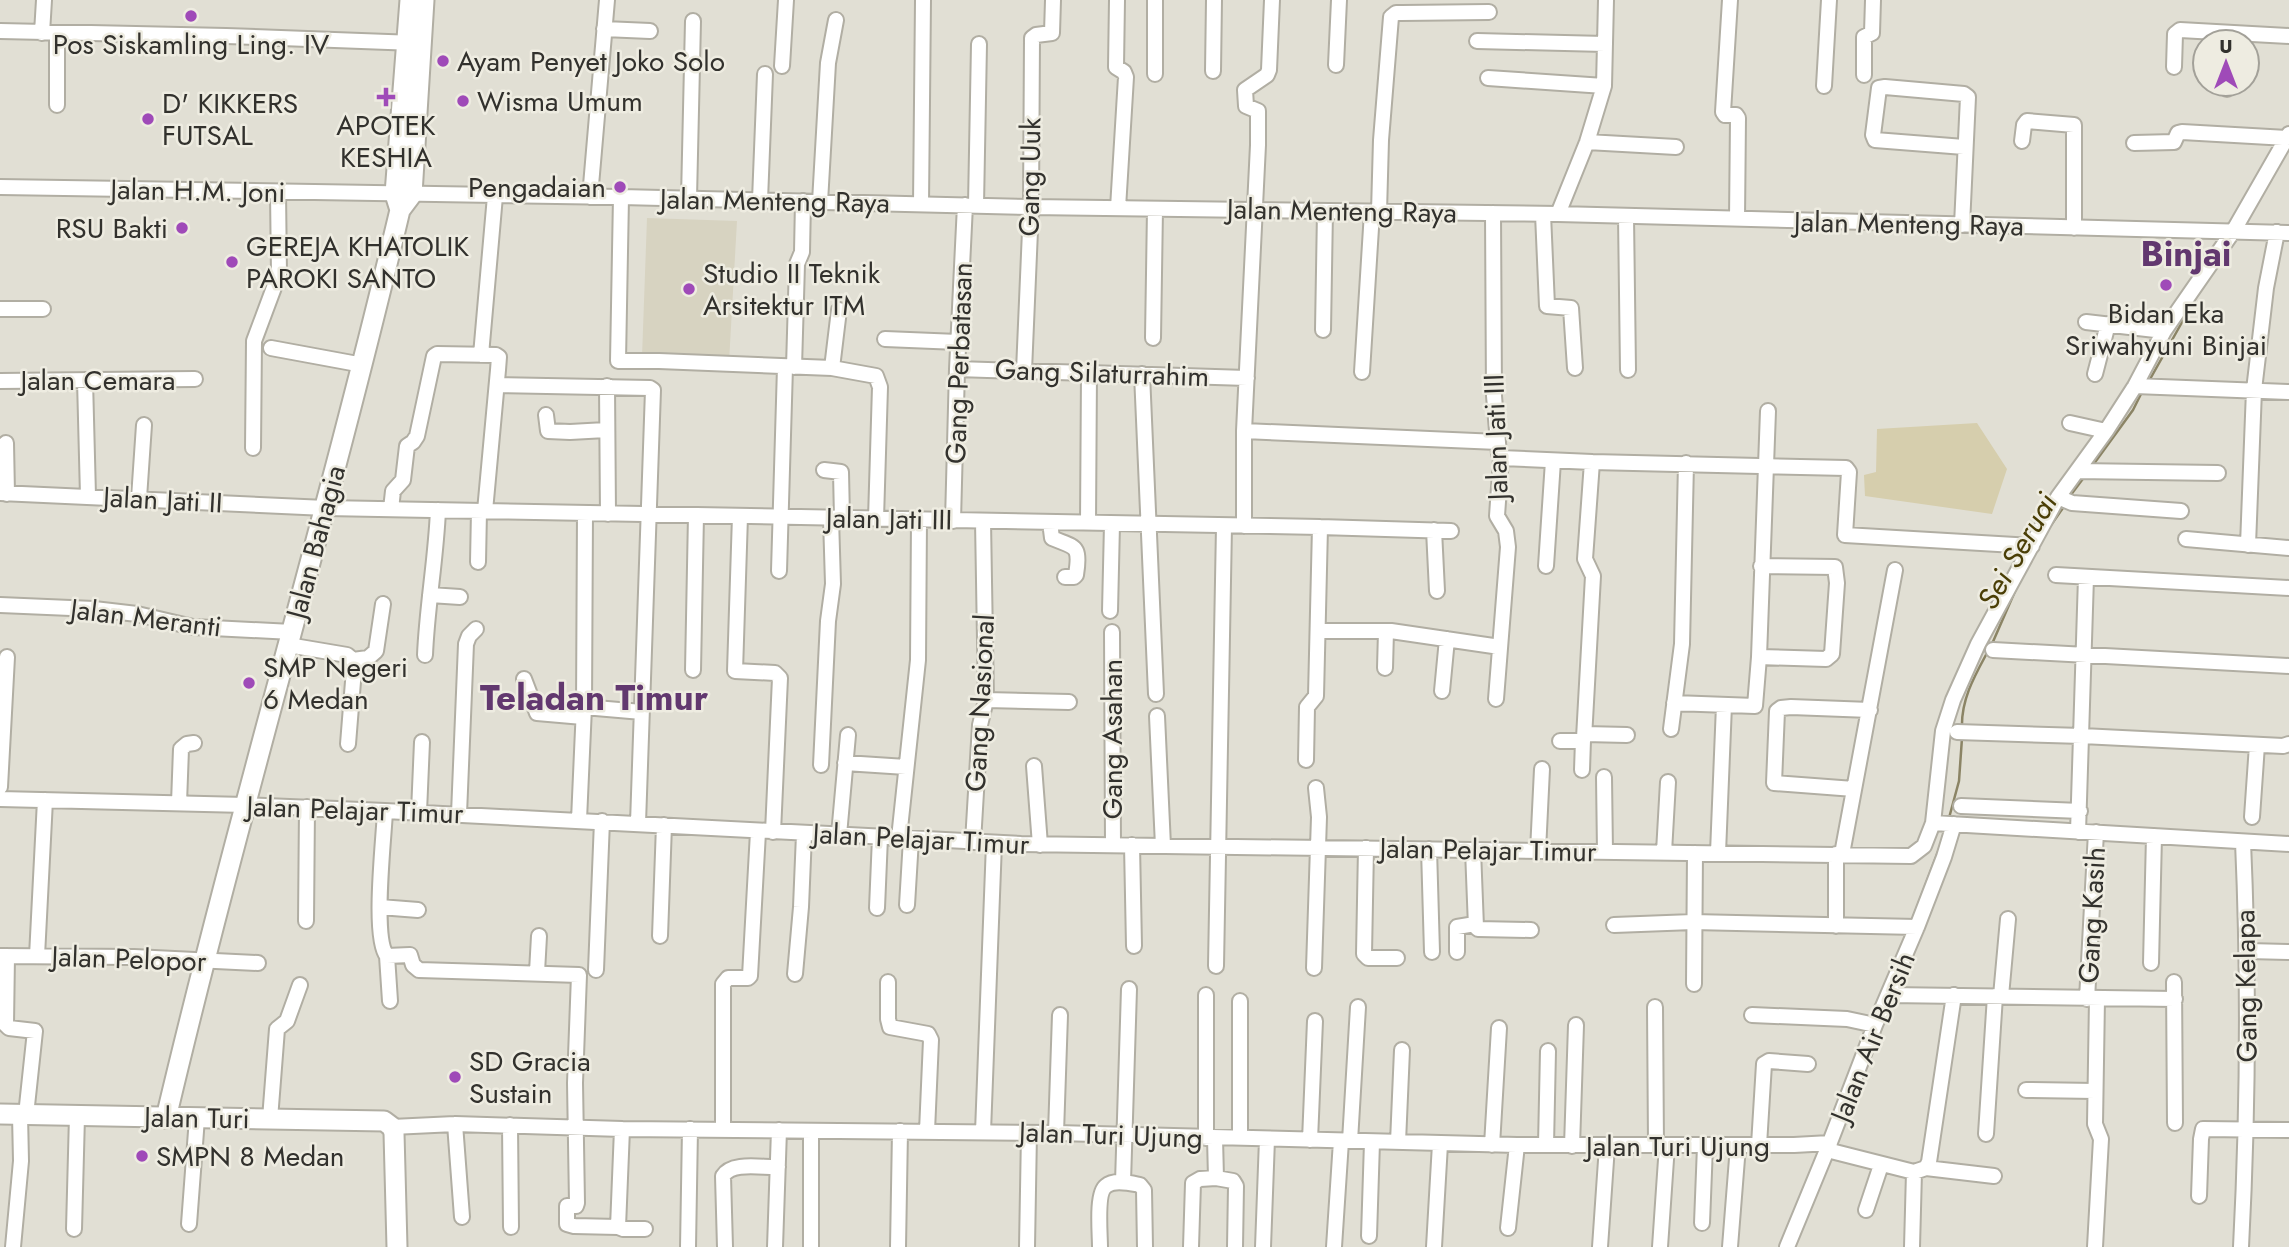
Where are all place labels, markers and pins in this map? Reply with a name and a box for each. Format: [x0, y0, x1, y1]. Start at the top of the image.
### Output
marker: Pos Siskamling Ling. IV [183, 8, 199, 24]
place label: Pos Siskamling Ling. IV [53, 24, 330, 65]
place label: Ayam Penyet Joko Solo [457, 41, 725, 82]
marker: Ayam Penyet Joko Solo [435, 53, 451, 69]
place label: Wisma Umum [477, 81, 643, 122]
place label: D' KIKKERS FUTSAL [162, 83, 298, 156]
marker: APOTEK KESHIA [378, 89, 394, 105]
marker: Wisma Umum [455, 93, 471, 109]
place label: APOTEK KESHIA [336, 105, 436, 178]
marker: D' KIKKERS FUTSAL [140, 111, 156, 127]
place label: Pengadaian [468, 167, 606, 208]
marker: Pengadaian [612, 179, 628, 195]
place label: RSU Bakti [56, 208, 168, 249]
marker: RSU Bakti [174, 220, 190, 236]
place label: GEREJA KHATOLIK PAROKI SANTO [246, 226, 469, 299]
place label: Studio II Teknik Arsitektur ITM [703, 253, 881, 326]
marker: GEREJA KHATOLIK PAROKI SANTO [224, 254, 240, 270]
marker: Bidan Eka Sriwahyuni Binjai [2158, 277, 2174, 293]
marker: Studio II Teknik Arsitektur ITM [681, 281, 697, 297]
place label: Bidan Eka Sriwahyuni Binjai [2065, 293, 2267, 366]
place label: SMP Negeri 6 Medan [263, 647, 408, 720]
marker: SMP Negeri 6 Medan [241, 675, 257, 691]
place label: SD Gracia Sustain [469, 1041, 591, 1114]
marker: SD Gracia Sustain [447, 1069, 463, 1085]
place label: SMPN 8 Medan [156, 1136, 344, 1177]
marker: SMPN 8 Medan [134, 1148, 150, 1164]

